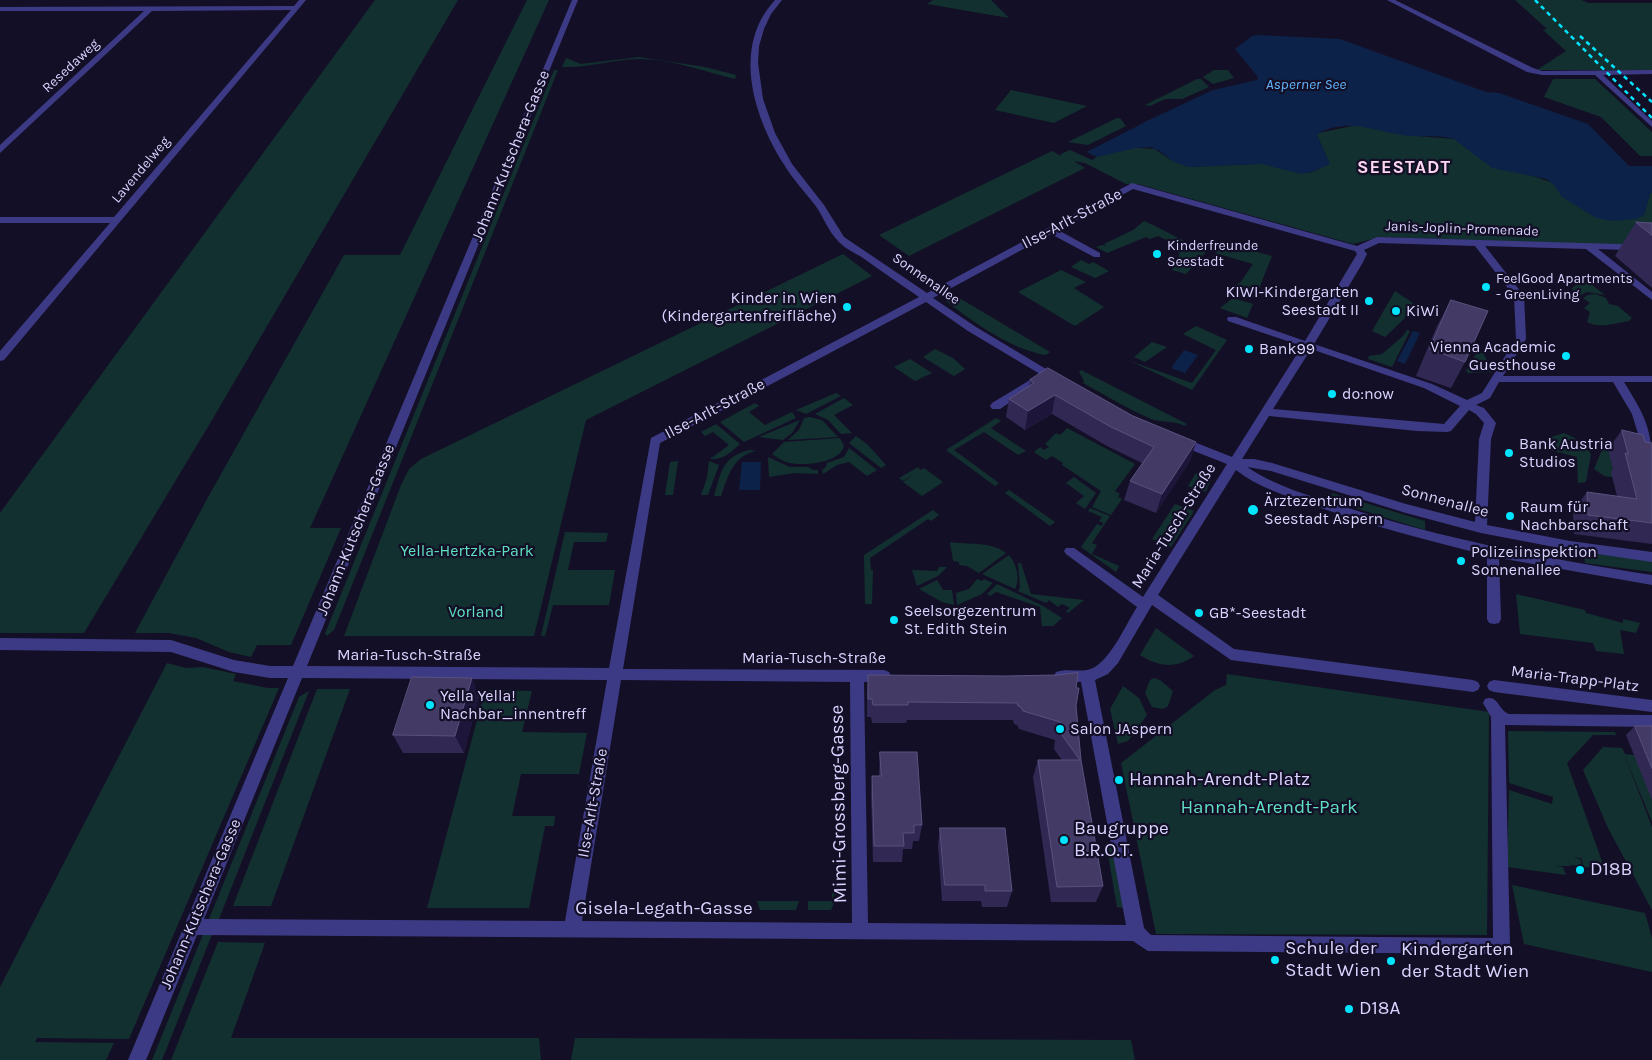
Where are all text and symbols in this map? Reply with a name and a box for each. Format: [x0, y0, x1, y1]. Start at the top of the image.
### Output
street label: Resedaweg [39, 35, 103, 97]
street label: Johann-Kutschera-Gasse [468, 68, 554, 244]
water label: Asperner See [1266, 76, 1346, 94]
street label: Lavendelweg [108, 133, 174, 207]
district label: SEESTADT [1356, 157, 1452, 179]
street label: Ilse-Arlt-Straße [1019, 185, 1125, 253]
street label: Janis-Joplin-Promenade [1385, 218, 1539, 240]
place label: Kinderfreunde Seestadt [1167, 238, 1258, 270]
marker: Kinderfreunde Seestadt [1151, 248, 1163, 260]
street label: Sonnenallee [889, 250, 963, 308]
place label: FeelGood Apartments - GreenLiving [1496, 271, 1633, 304]
marker: FeelGood Apartments - GreenLiving [1480, 281, 1492, 293]
place label: KIWI-Kindergarten Seestadt II [1226, 282, 1359, 320]
place label: Kinder in Wien (Kindergartenfreifläche) [662, 288, 837, 326]
marker: KIWI-Kindergarten Seestadt II [1363, 295, 1375, 307]
marker: Kinder in Wien (Kindergartenfreifläche) [841, 301, 853, 313]
place label: KiWi [1406, 301, 1440, 321]
marker: KiWi [1390, 305, 1402, 317]
place label: Vienna Academic Guesthouse [1430, 337, 1556, 375]
place label: Bank99 [1259, 339, 1315, 359]
marker: Bank99 [1243, 343, 1255, 355]
marker: Vienna Academic Guesthouse [1560, 350, 1572, 362]
street label: Ilse-Arlt-Straße [662, 375, 768, 443]
place label: do:now [1342, 384, 1394, 404]
marker: do:now [1326, 388, 1338, 400]
place label: Bank Austria Studios [1519, 434, 1613, 472]
street label: Johann-Kutschera-Gasse [313, 442, 399, 618]
marker: Bank Austria Studios [1503, 447, 1515, 459]
street label: Maria-Tusch-Straße [1128, 460, 1220, 592]
street label: Sonnenallee [1399, 480, 1491, 522]
place label: Ärztezentrum Seestadt Aspern [1264, 491, 1383, 529]
place label: Raum für Nachbarschaft [1520, 497, 1628, 535]
marker: Ärztezentrum Seestadt Aspern [1246, 503, 1260, 517]
marker: Raum für Nachbarschaft [1504, 510, 1516, 522]
park label: Yella-Hertzka-Park [400, 541, 534, 561]
place label: Polizeiinspektion Sonnenallee [1471, 542, 1597, 580]
marker: Polizeiinspektion Sonnenallee [1455, 555, 1467, 567]
place label: Seelsorgezentrum St. Edith Stein [904, 601, 1036, 639]
park label: Vorland [448, 602, 504, 622]
place label: GB*-Seestadt [1209, 603, 1306, 623]
marker: GB*-Seestadt [1193, 607, 1205, 619]
marker: Seelsorgezentrum St. Edith Stein [888, 614, 900, 626]
street label: Maria-Tusch-Straße [337, 645, 481, 665]
street label: Maria-Tusch-Straße [742, 648, 886, 668]
street label: Maria-Trapp-Platz [1510, 662, 1640, 696]
place label: Yella Yella! Nachbar_innentreff [440, 686, 586, 724]
marker: Yella Yella! Nachbar_innentreff [424, 699, 436, 711]
street label: Mimi-Grossberg-Gasse [826, 705, 852, 903]
place label: Salon JAspern [1070, 719, 1172, 739]
marker: Salon JAspern [1054, 723, 1066, 735]
street label: Ilse-Arlt-Straße [574, 747, 612, 859]
place label: Hannah-Arendt-Platz [1129, 769, 1310, 791]
marker: Hannah-Arendt-Platz [1113, 774, 1125, 786]
park label: Hannah-Arendt-Park [1180, 797, 1358, 819]
street label: Johann-Kutschera-Gasse [156, 816, 246, 992]
place label: Baugruppe B.R.O.T. [1074, 818, 1169, 862]
marker: Baugruppe B.R.O.T. [1058, 834, 1070, 846]
place label: D18B [1590, 859, 1632, 881]
marker: D18B [1574, 864, 1586, 876]
street label: Gisela-Legath-Gasse [575, 898, 753, 920]
place label: Schule der Stadt Wien [1285, 938, 1381, 982]
place label: Kindergarten der Stadt Wien [1401, 939, 1529, 983]
marker: Schule der Stadt Wien [1269, 954, 1281, 966]
marker: Kindergarten der Stadt Wien [1385, 955, 1397, 967]
place label: D18A [1359, 998, 1400, 1020]
marker: D18A [1343, 1003, 1355, 1015]

